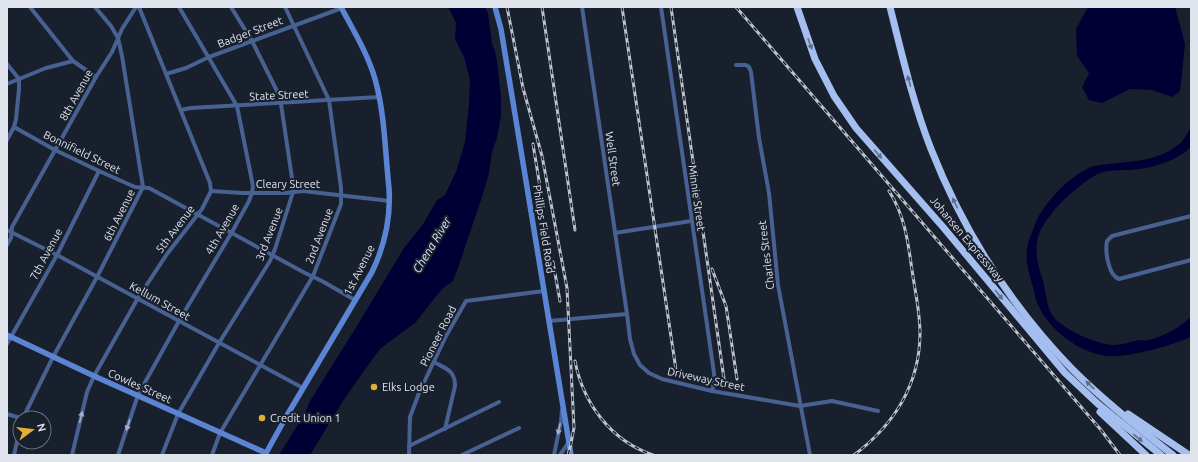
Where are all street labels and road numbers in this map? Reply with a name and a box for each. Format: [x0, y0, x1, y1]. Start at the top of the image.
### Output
street label: Badger Street [216, 14, 285, 50]
street label: 8th Avenue [57, 67, 95, 123]
street label: State Street [249, 87, 310, 103]
street label: Bonnifield Street [42, 128, 123, 176]
street label: Well Street [603, 131, 623, 188]
street label: Minnie Street [686, 164, 708, 233]
street label: Cleary Street [256, 178, 321, 190]
street label: Phillips Field Road [531, 184, 557, 274]
street label: 6th Avenue [101, 187, 137, 243]
street label: Johansen Expressway [928, 194, 1007, 284]
street label: 4th Avenue [203, 202, 241, 256]
street label: 5th Avenue [153, 203, 197, 255]
street label: 3rd Avenue [253, 206, 285, 262]
street label: 2nd Avenue [303, 207, 335, 265]
street label: Charles Street [756, 219, 776, 290]
street label: 7th Avenue [27, 226, 65, 282]
street label: 1st Avenue [341, 243, 377, 297]
street label: Kellum Street [128, 279, 193, 323]
street label: Pioneer Road [418, 304, 458, 368]
street label: Driveway Street [666, 365, 746, 393]
street label: Cowles Street [106, 367, 174, 406]

